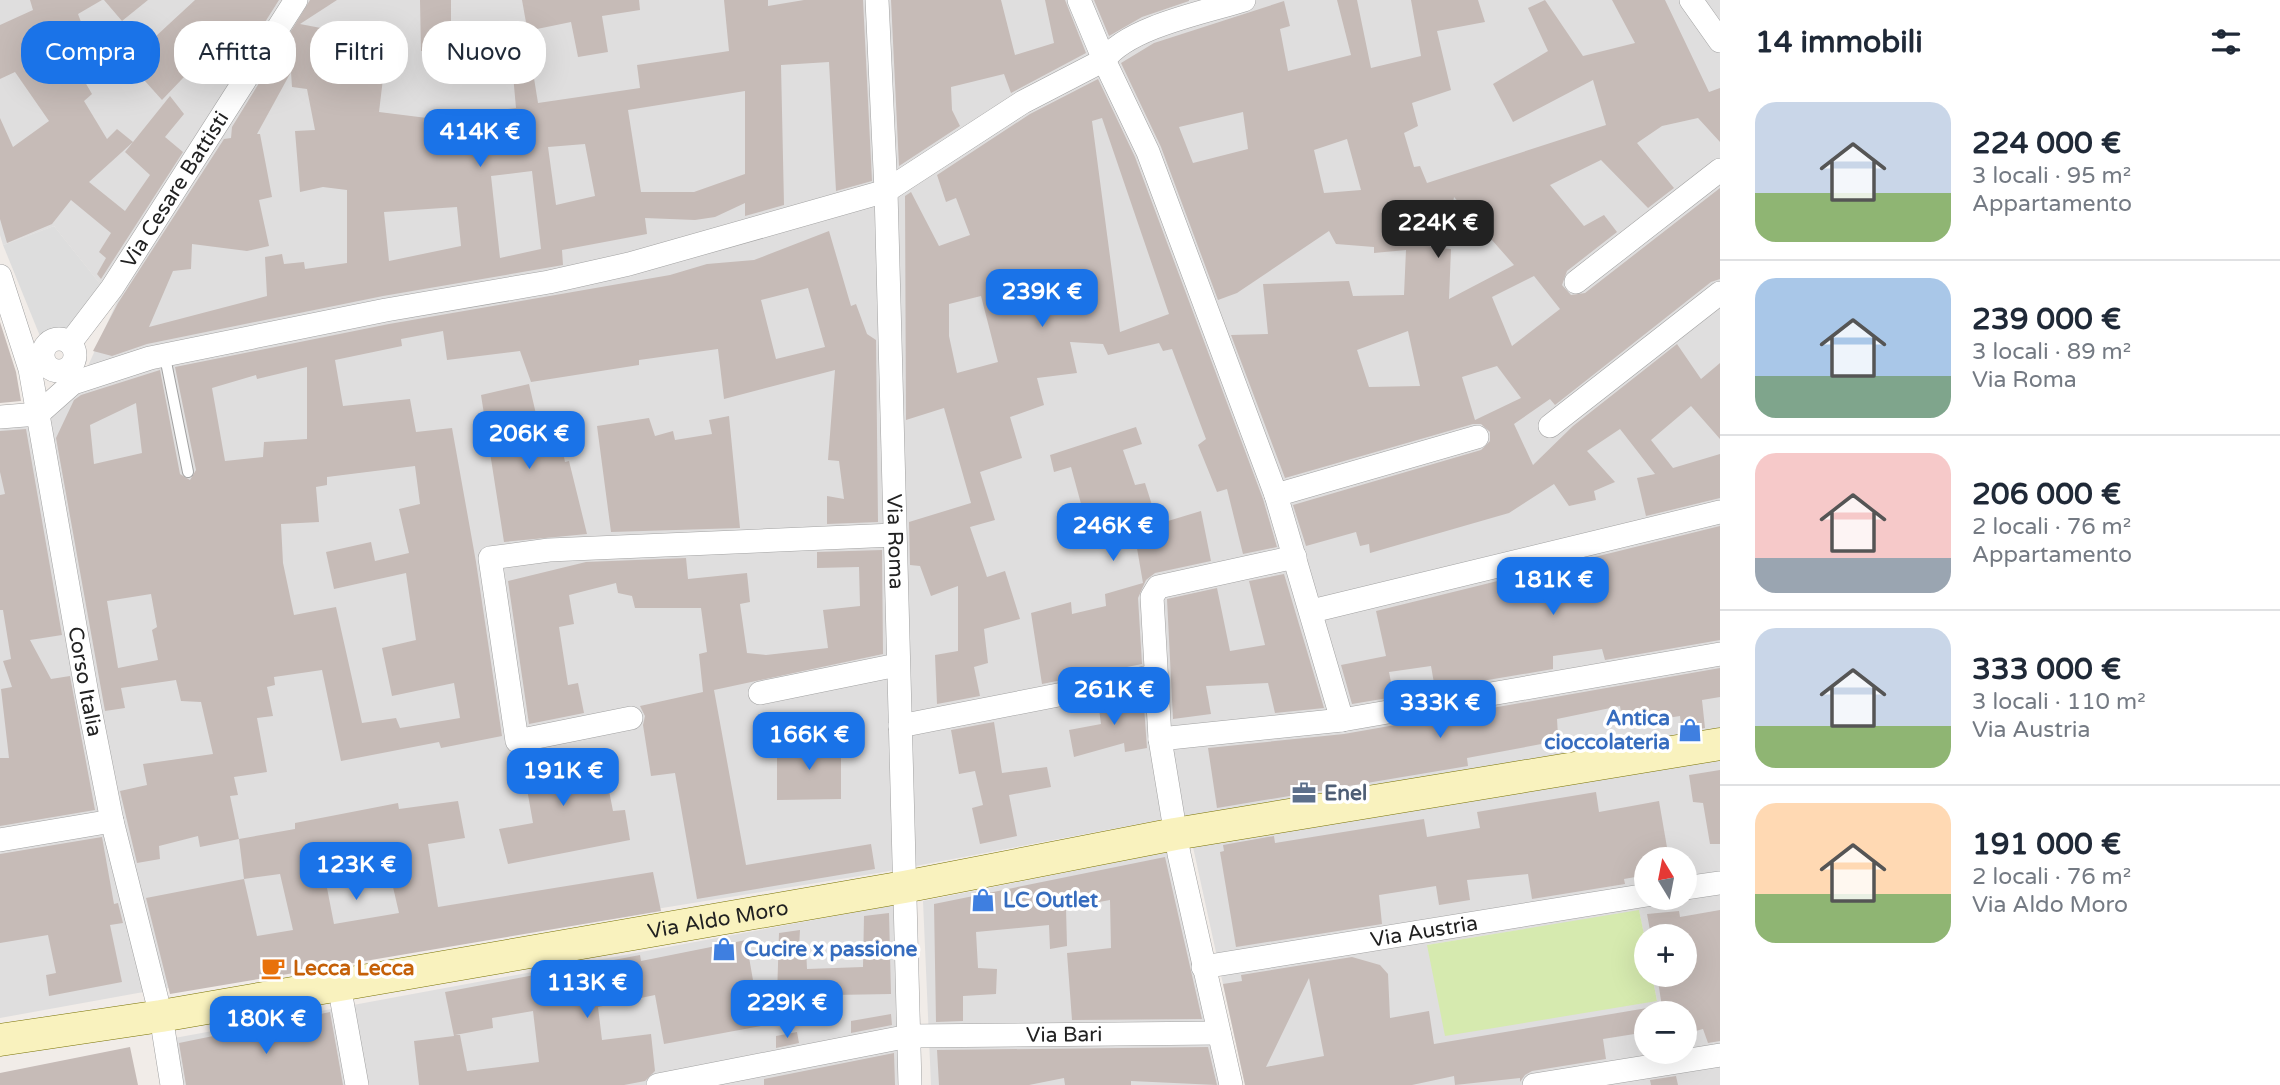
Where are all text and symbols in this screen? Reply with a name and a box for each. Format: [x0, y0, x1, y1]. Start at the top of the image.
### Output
chip: Compra [21, 21, 160, 84]
chip: Affitta [174, 21, 296, 84]
chip: Filtri [310, 21, 408, 84]
chip: Nuovo [422, 21, 546, 84]
icon: filters [2207, 23, 2245, 61]
text: 14 immobili [1755, 24, 1923, 61]
street label: Via Cesare Battisti [116, 107, 234, 273]
pin: 414K € [423, 110, 537, 169]
text: 414K € [440, 118, 520, 146]
text: 224 000 € [1972, 125, 2121, 162]
icon: home [1811, 130, 1895, 214]
text: 3 locali · 95 m² [1972, 162, 2131, 190]
text: Appartamento [1972, 190, 2132, 218]
pin: 224K € [1381, 201, 1495, 260]
text: 224K € [1398, 209, 1478, 237]
pin: 239K € [985, 270, 1099, 329]
text: 239K € [1002, 278, 1082, 306]
text: 239 000 € [1972, 301, 2121, 338]
icon: home [1811, 306, 1895, 390]
text: 3 locali · 89 m² [1972, 338, 2131, 366]
text: Via Roma [1972, 366, 2077, 394]
pin: 206K € [472, 412, 586, 471]
text: 206K € [489, 420, 569, 448]
text: 206 000 € [1972, 476, 2121, 513]
icon: home [1811, 481, 1895, 565]
street label: Via Roma [881, 493, 909, 590]
pin: 246K € [1056, 504, 1170, 563]
text: 246K € [1073, 512, 1153, 540]
text: 2 locali · 76 m² [1972, 513, 2131, 541]
text: Appartamento [1972, 541, 2132, 569]
pin: 181K € [1496, 558, 1610, 617]
text: 181K € [1513, 566, 1593, 594]
street label: Corso Italia [62, 625, 107, 739]
text: 333 000 € [1972, 651, 2121, 688]
icon: home [1811, 656, 1895, 740]
pin: 261K € [1057, 668, 1171, 727]
text: 261K € [1074, 676, 1154, 704]
pin: 333K € [1383, 680, 1497, 740]
text: 3 locali · 110 m² [1972, 688, 2146, 716]
text: 333K € [1400, 689, 1480, 717]
place label: Antica cioccolateria [1544, 706, 1670, 755]
pin: 166K € [752, 712, 866, 772]
shop icon: Antica cioccolateria [1676, 716, 1704, 744]
text: Via Austria [1972, 716, 2090, 744]
text: 166K € [769, 721, 849, 749]
pin: 191K € [506, 748, 620, 808]
text: 191K € [523, 757, 603, 785]
office icon: Enel [1290, 779, 1318, 807]
place label: Enel [1324, 781, 1367, 806]
text: 191 000 € [1972, 826, 2121, 863]
icon: home [1811, 831, 1895, 915]
pin: 123K € [299, 842, 413, 902]
north arrow [1634, 847, 1698, 910]
map controls [1634, 847, 1697, 1064]
text: 123K € [316, 851, 396, 879]
text: 2 locali · 76 m² [1972, 863, 2131, 891]
shop icon: LC Outlet [969, 886, 997, 914]
place label: LC Outlet [1003, 888, 1098, 913]
text: Via Aldo Moro [1972, 891, 2128, 919]
street label: Via Aldo Moro [646, 895, 790, 944]
street label: Via Austria [1369, 911, 1480, 953]
button: + [1634, 924, 1697, 987]
shop icon: Cucire x passione [710, 935, 738, 963]
place label: Cucire x passione [744, 937, 917, 962]
cafe icon: Lecca Lecca [259, 954, 287, 982]
place label: Lecca Lecca [293, 956, 415, 981]
pin: 113K € [530, 960, 644, 1020]
text: 113K € [547, 969, 627, 997]
pin: 229K € [730, 981, 844, 1040]
text: 229K € [747, 989, 827, 1017]
pin: 180K € [209, 996, 323, 1056]
button: − [1634, 1001, 1697, 1064]
text: 180K € [226, 1005, 306, 1033]
street label: Via Bari [1026, 1022, 1103, 1048]

